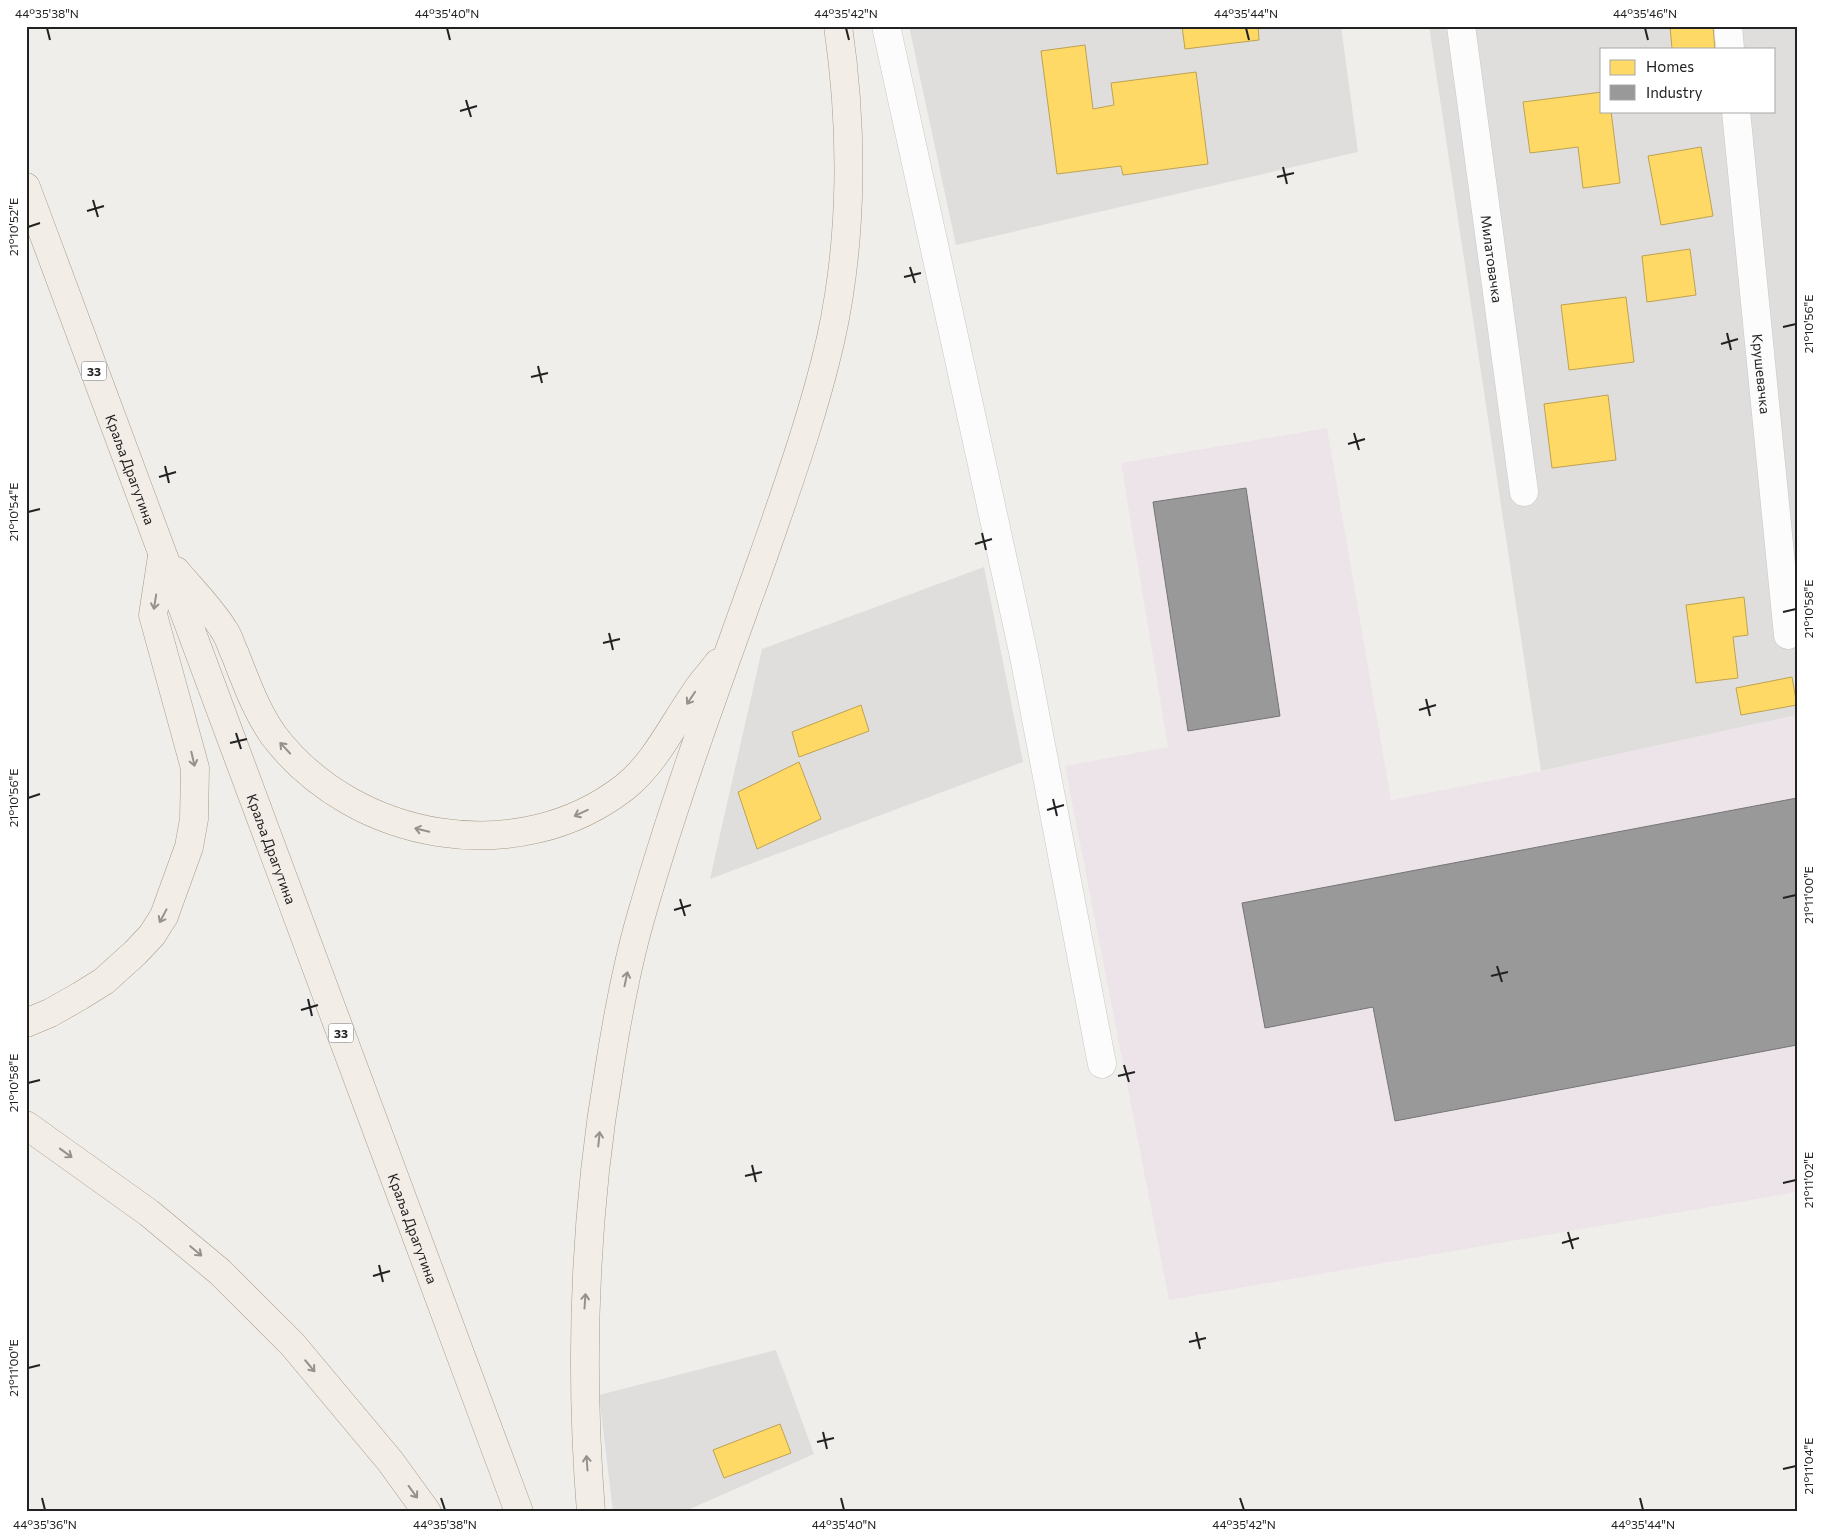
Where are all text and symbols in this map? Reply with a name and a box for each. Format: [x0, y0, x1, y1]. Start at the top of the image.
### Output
text: 44°35'38"N [15, 6, 79, 20]
text: 44°35'40"N [415, 6, 479, 20]
text: 44°35'42"N [814, 6, 878, 20]
text: 44°35'44"N [1214, 6, 1278, 20]
text: 44°35'46"N [1613, 6, 1677, 20]
legend [1600, 48, 1776, 112]
text: Homes [1646, 57, 1694, 75]
text: Industry [1646, 83, 1703, 101]
text: 21°10'52"E [6, 198, 20, 256]
street label: Милатовачка [1478, 214, 1507, 304]
text: 21°10'56"E [1801, 295, 1815, 353]
street label: Крушевачка [1750, 333, 1775, 415]
road number: 33 [82, 362, 106, 381]
street label: Краља Драгутина [103, 412, 159, 527]
text: 21°10'54"E [6, 483, 20, 541]
text: 21°10'58"E [1801, 580, 1815, 638]
one-way arrow [150, 594, 160, 610]
one-way arrow [686, 691, 696, 705]
one-way arrow [279, 741, 291, 754]
one-way arrow [189, 751, 198, 767]
text: 21°10'56"E [6, 769, 20, 827]
street label: Краља Драгутина [244, 791, 300, 906]
one-way arrow [574, 809, 589, 818]
one-way arrow [415, 825, 431, 834]
text: 21°11'00"E [1801, 866, 1815, 924]
one-way arrow [158, 908, 167, 923]
one-way arrow [621, 971, 631, 987]
road number: 33 [328, 1024, 354, 1042]
text: 21°10'58"E [6, 1054, 20, 1112]
one-way arrow [594, 1131, 603, 1147]
one-way arrow [59, 1147, 73, 1158]
text: 21°11'02"E [1801, 1152, 1815, 1208]
street label: Краља Драгутина [385, 1171, 442, 1286]
one-way arrow [189, 1245, 202, 1257]
one-way arrow [581, 1293, 590, 1309]
text: 21°11'00"E [6, 1339, 20, 1397]
one-way arrow [304, 1359, 315, 1372]
text: 21°11'04"E [1801, 1438, 1815, 1494]
one-way arrow [582, 1455, 592, 1471]
one-way arrow [408, 1485, 418, 1499]
text: 44°35'36"N [13, 1517, 77, 1531]
text: 44°35'38"N [413, 1517, 477, 1531]
text: 44°35'40"N [812, 1517, 876, 1531]
text: 44°35'42"N [1212, 1517, 1276, 1531]
text: 44°35'44"N [1611, 1517, 1675, 1531]

